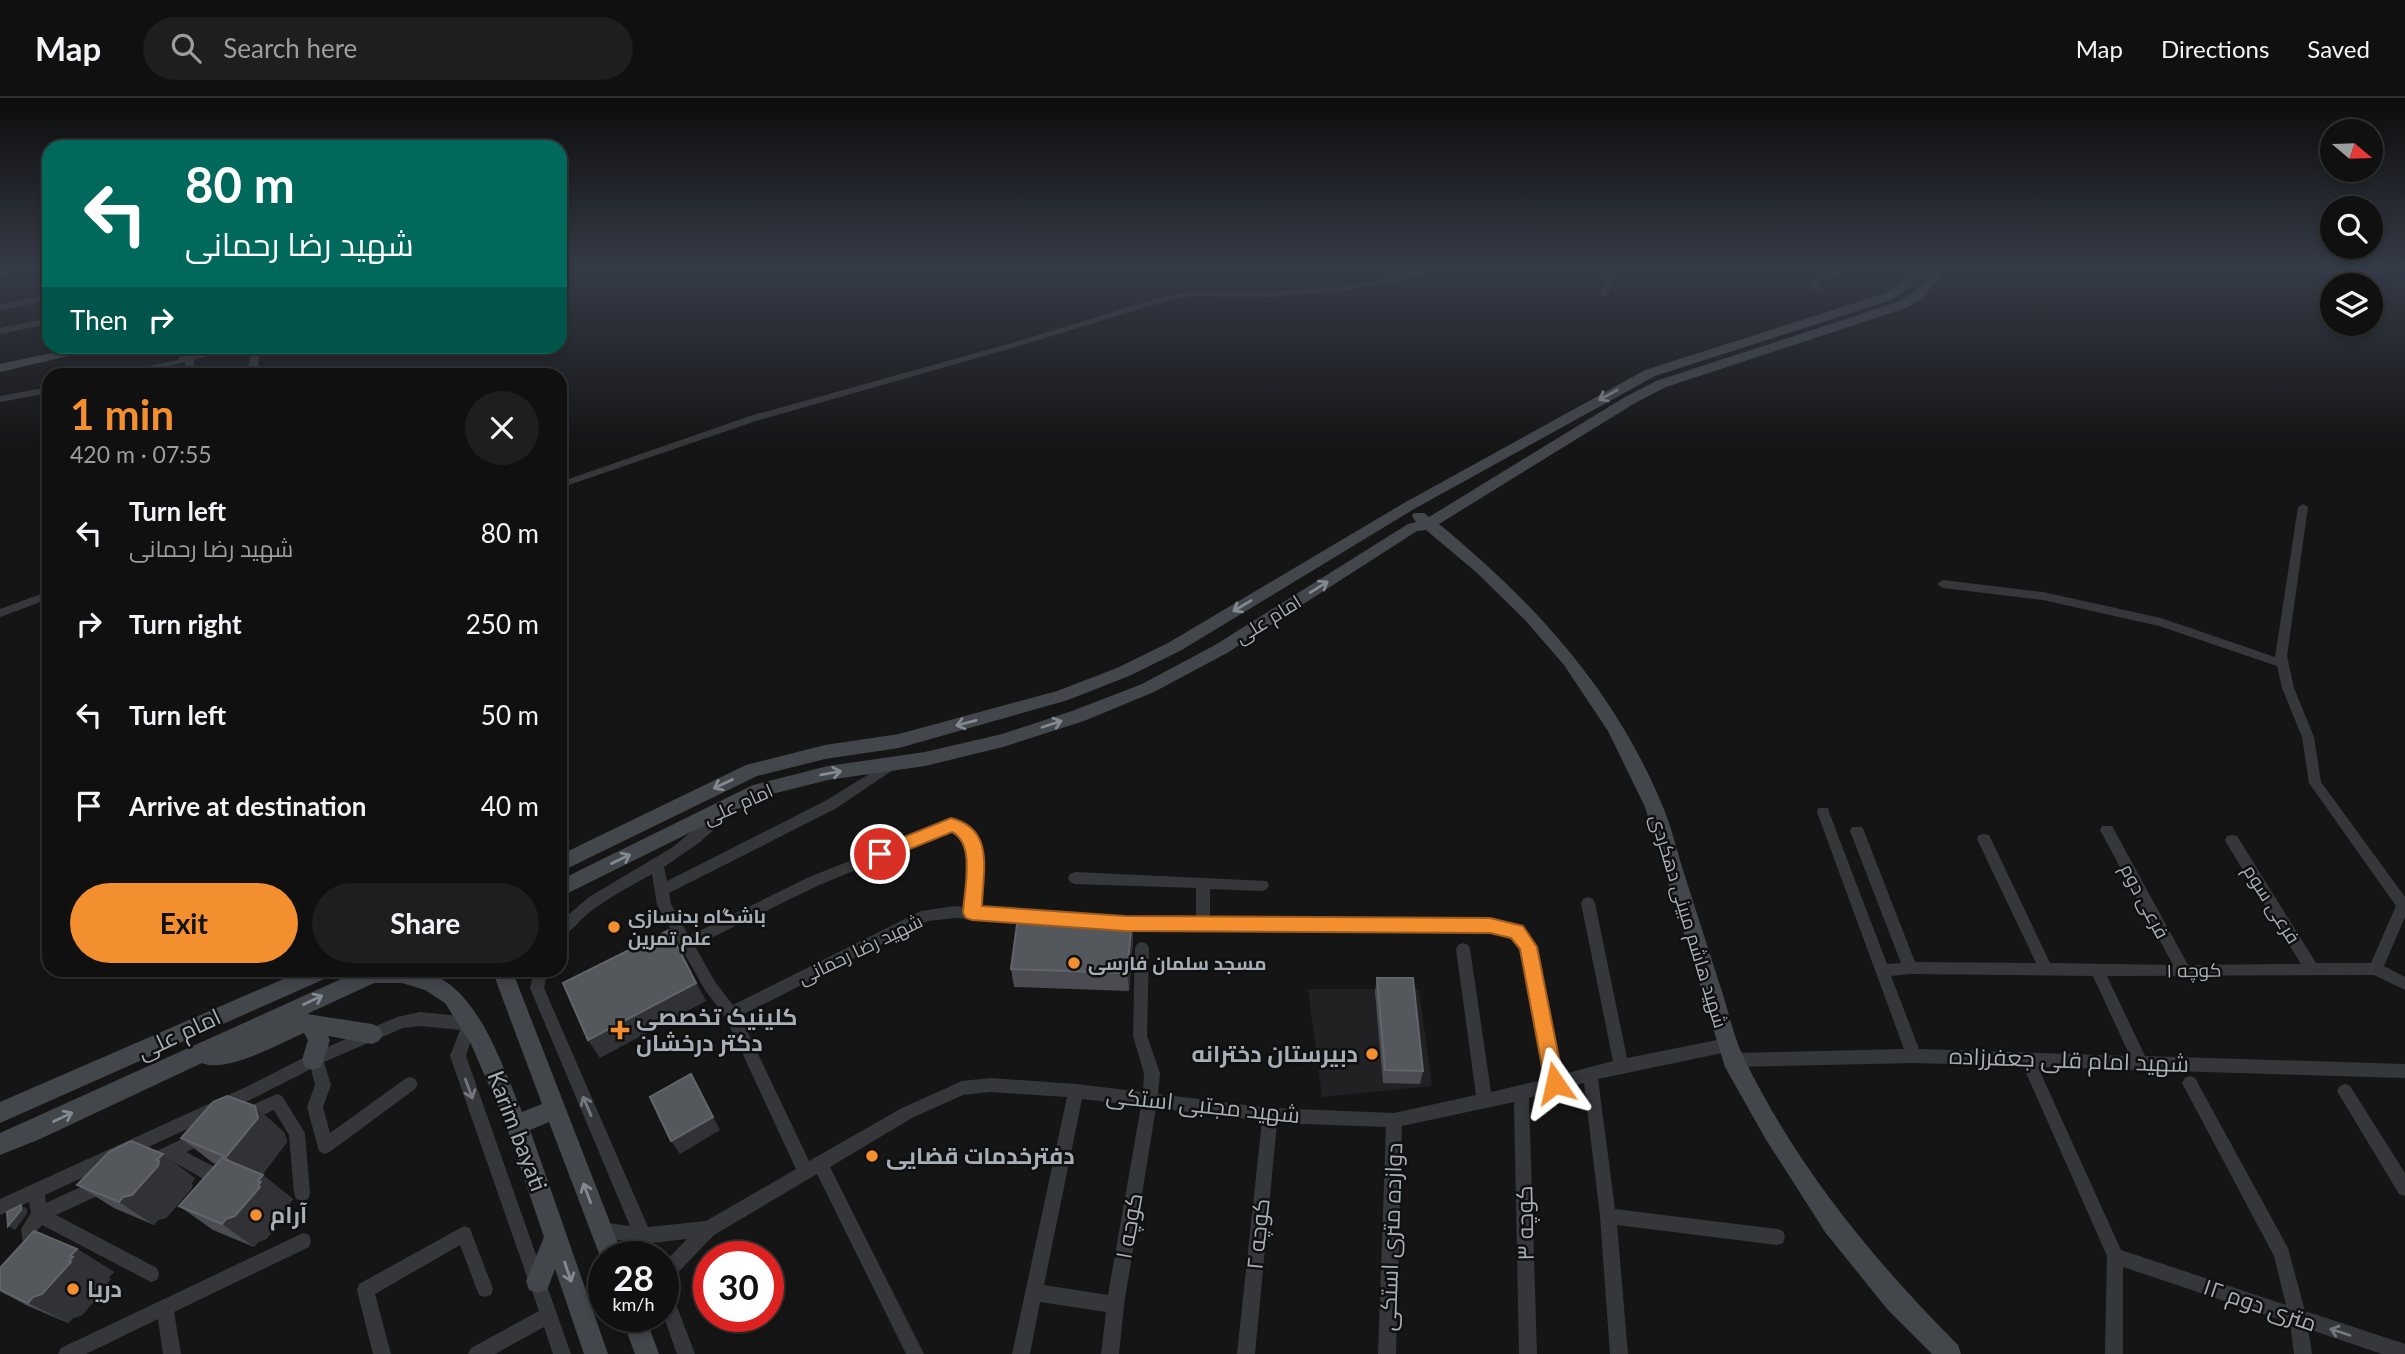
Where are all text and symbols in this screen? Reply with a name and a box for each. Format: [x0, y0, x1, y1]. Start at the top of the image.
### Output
search box [143, 17, 633, 80]
text: Map [35, 28, 101, 68]
icon: search [167, 29, 205, 67]
text: Search here [223, 32, 357, 64]
text: Map [2076, 34, 2123, 63]
text: Directions [2161, 34, 2269, 63]
text: Saved [2307, 34, 2370, 63]
north arrow [2320, 119, 2384, 182]
map controls [2320, 119, 2383, 336]
text: 80 m [185, 155, 295, 213]
icon: left [70, 168, 161, 259]
button: search [2320, 196, 2383, 259]
text: شهید رضا رحمانی [185, 224, 414, 263]
button: layers [2320, 273, 2383, 336]
icon: right [142, 301, 180, 339]
text: Then [70, 304, 128, 336]
one-way arrow [1599, 388, 1619, 402]
text: 1 min [70, 389, 174, 439]
button: close [465, 391, 539, 465]
text: 420 m · 07:55 [70, 440, 212, 468]
text: Turn left [129, 495, 226, 527]
icon: left [70, 514, 108, 552]
text: 80 m [481, 517, 539, 549]
text: شهید رضا رحمانی [129, 534, 293, 562]
one-way arrow [1309, 579, 1328, 594]
street label: امام علی [1230, 589, 1307, 650]
one-way arrow [1232, 600, 1252, 614]
icon: right [70, 605, 108, 643]
text: Turn right [129, 608, 242, 640]
text: 250 m [466, 608, 539, 640]
icon: left [70, 696, 108, 734]
text: Turn left [129, 699, 226, 731]
text: 50 m [481, 699, 539, 731]
one-way arrow [955, 717, 978, 730]
one-way arrow [1041, 717, 1063, 729]
one-way arrow [819, 766, 842, 779]
street label: امام علی [700, 778, 777, 832]
one-way arrow [713, 778, 734, 792]
icon: arrive [70, 787, 108, 825]
text: Arrive at destination [129, 790, 366, 822]
text: 40 m [481, 790, 539, 822]
street label: شهید هاشم مبینی دهکردی [1643, 811, 1733, 1031]
pin [850, 824, 910, 884]
icon: arrive [861, 835, 899, 873]
one-way arrow [610, 851, 631, 865]
street label: فرعی دوم [2113, 859, 2175, 944]
street label: فرعی سوم [2237, 860, 2306, 949]
button: Exit [70, 883, 298, 963]
button: Share [312, 883, 539, 963]
place label: باشگاه بدنسازی علم تمرین [628, 904, 766, 952]
street label: شهید رضا رحمانی [794, 908, 926, 990]
marker: باشگاه بدنسازی علم تمرین [606, 919, 622, 935]
place label: مسجد سلمان فارسی [1088, 951, 1267, 975]
marker: مسجد سلمان فارسی [1066, 955, 1082, 971]
street label: کوچه ۱ [2166, 958, 2222, 983]
one-way arrow [302, 993, 323, 1007]
street label: امام علی [132, 1002, 226, 1067]
place label: کلینیک تخصصی دکتر درخشان [636, 1002, 798, 1057]
marker: کلینیک تخصصی دکتر درخشان [610, 1020, 630, 1040]
place label: دبیرستان دخترانه [1192, 1039, 1358, 1068]
street label: شهید امام قلی جعفرزاده [1948, 1041, 2190, 1080]
marker: دبیرستان دخترانه [1364, 1046, 1380, 1062]
position arrow [1518, 1046, 1592, 1120]
street label: Karim bayati [482, 1067, 554, 1195]
one-way arrow [464, 1077, 477, 1099]
street label: شهید مجتبی استکی [1105, 1080, 1302, 1129]
one-way arrow [580, 1096, 593, 1117]
one-way arrow [52, 1110, 73, 1124]
place label: دفترخدمات قضایی [886, 1141, 1075, 1170]
street label: دوازده متری استکی [1373, 1142, 1408, 1332]
marker: دفترخدمات قضایی [864, 1148, 880, 1164]
one-way arrow [579, 1182, 592, 1204]
street label: کوچه ۳ [1509, 1185, 1541, 1261]
street label: کوچه ۱ [1108, 1191, 1150, 1261]
street label: کوچه ۲ [1239, 1197, 1277, 1271]
place label: آرام [270, 1200, 308, 1231]
marker: آرام [248, 1207, 264, 1223]
speed limit sign: 30 [693, 1241, 784, 1332]
text: 28 [613, 1256, 654, 1298]
one-way arrow [563, 1260, 575, 1282]
street label: ۱۲ متری دوم [2199, 1272, 2321, 1339]
place label: دریا [87, 1274, 122, 1303]
marker: دریا [65, 1281, 81, 1297]
text: km/h [612, 1293, 655, 1315]
one-way arrow [2329, 1325, 2351, 1338]

